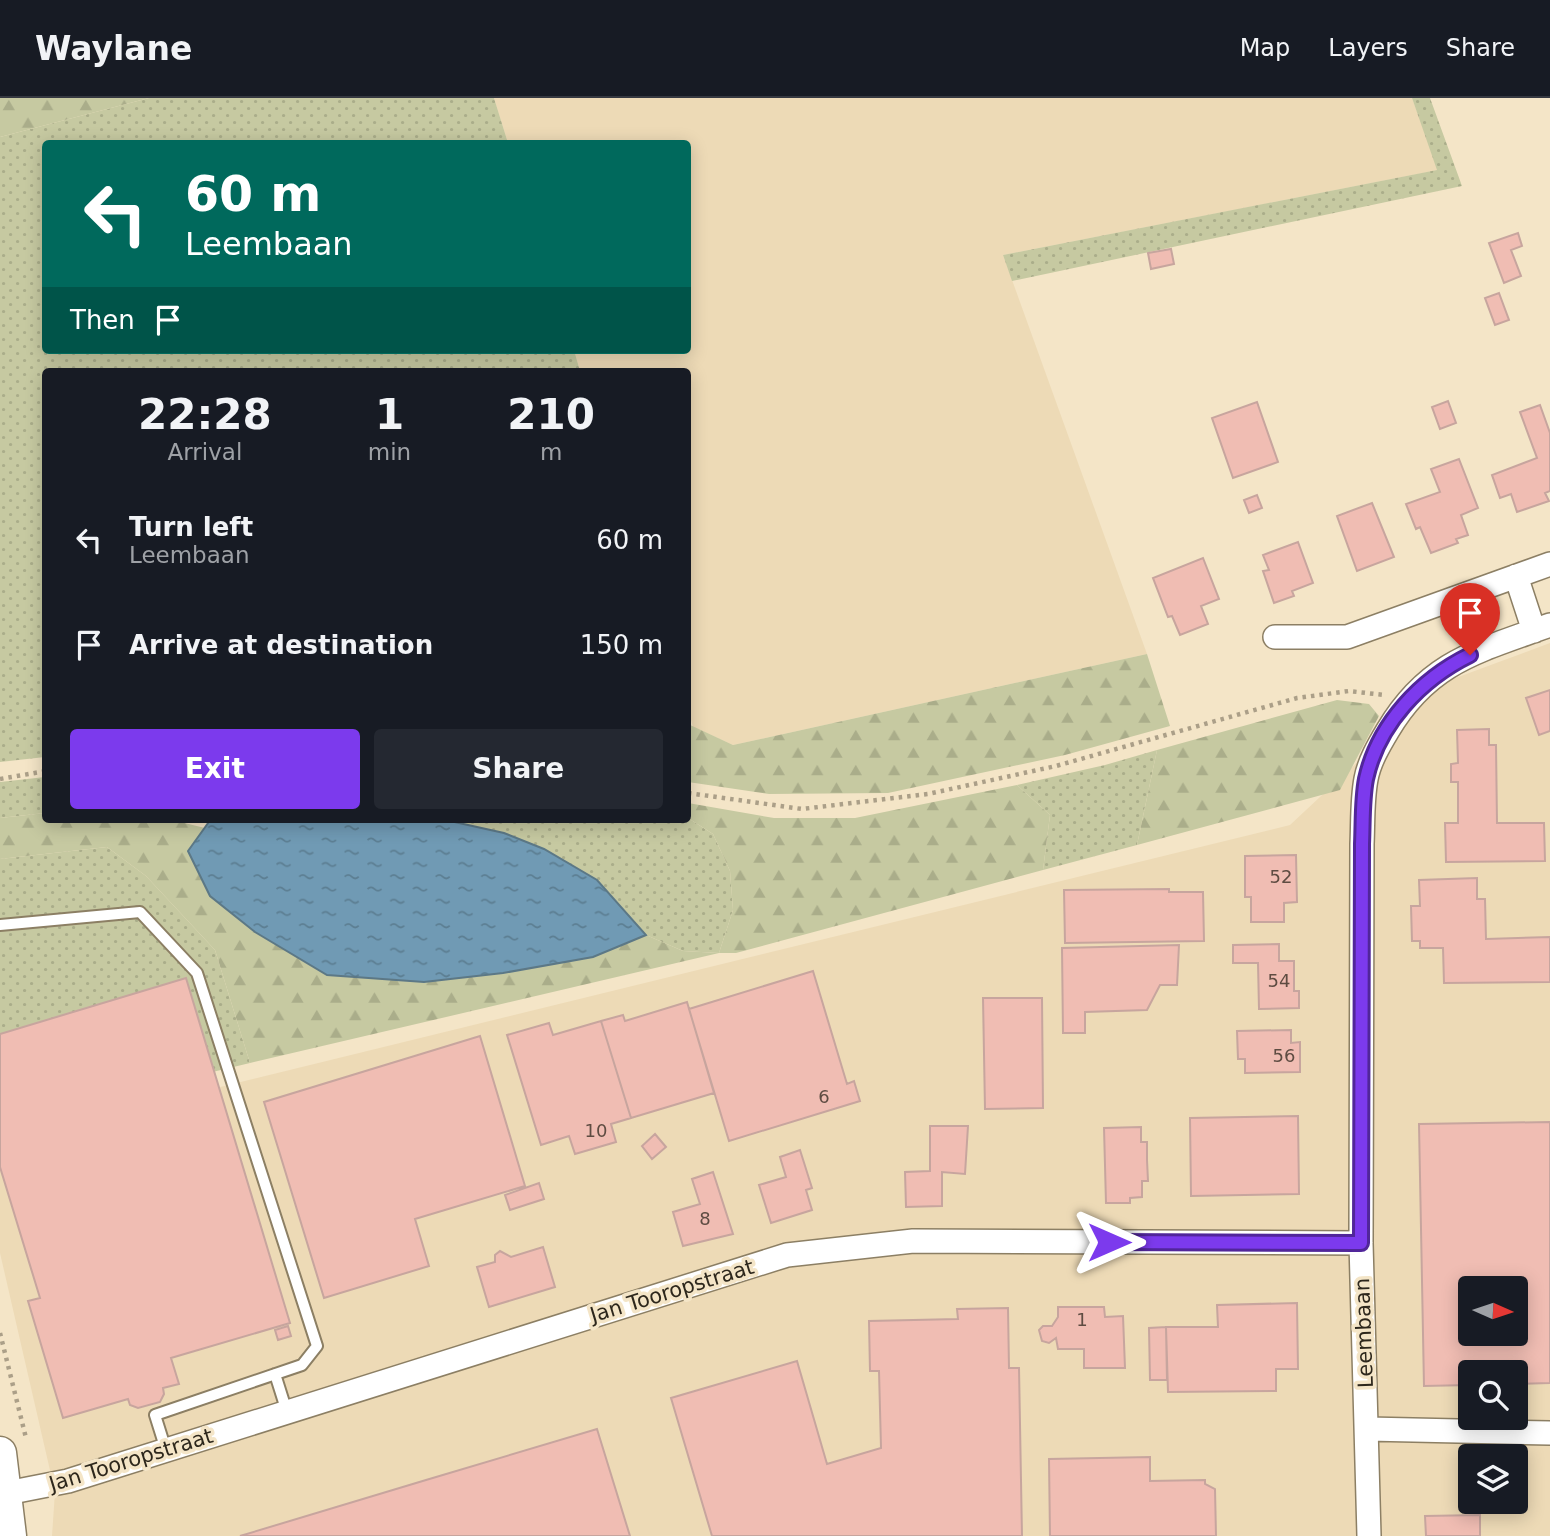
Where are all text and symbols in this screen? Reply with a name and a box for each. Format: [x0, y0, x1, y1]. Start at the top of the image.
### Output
text: Waylane [35, 29, 192, 68]
text: Map [1240, 34, 1290, 62]
text: Layers [1328, 34, 1408, 62]
text: Share [1446, 34, 1515, 62]
text: 60 m [185, 166, 321, 223]
icon: left [70, 168, 161, 259]
text: Leembaan [185, 225, 353, 263]
icon: arrive [149, 301, 187, 339]
text: Then [70, 305, 135, 335]
text: 22:28 [138, 390, 272, 439]
text: 1 [375, 390, 404, 439]
text: 210 [507, 390, 595, 439]
text: Arrival [168, 439, 242, 465]
text: min [368, 439, 411, 465]
text: m [540, 439, 562, 465]
text: Turn left [129, 512, 253, 542]
icon: left [70, 521, 108, 559]
text: 60 m [596, 525, 663, 555]
text: Leembaan [129, 542, 249, 568]
pin [1440, 583, 1500, 655]
icon: arrive [1451, 594, 1489, 632]
icon: arrive [70, 626, 108, 664]
text: Arrive at destination [129, 630, 433, 660]
text: 150 m [580, 630, 663, 660]
button: Exit [70, 729, 360, 809]
button: Share [374, 729, 663, 809]
house number: 52 [1270, 866, 1292, 887]
house number: 54 [1268, 970, 1290, 991]
house number: 56 [1273, 1045, 1295, 1066]
house number: 6 [818, 1086, 830, 1107]
house number: 10 [585, 1120, 607, 1141]
position arrow [1072, 1205, 1146, 1279]
house number: 8 [699, 1208, 711, 1229]
street label: Jan Tooropstraat [585, 1255, 757, 1328]
north arrow [1458, 1276, 1528, 1346]
map controls [1458, 1276, 1528, 1514]
street label: Leembaan [1350, 1278, 1378, 1388]
house number: 1 [1076, 1309, 1088, 1330]
button: search [1458, 1360, 1528, 1430]
street label: Jan Tooropstraat [44, 1424, 216, 1497]
button: layers [1458, 1444, 1528, 1514]

